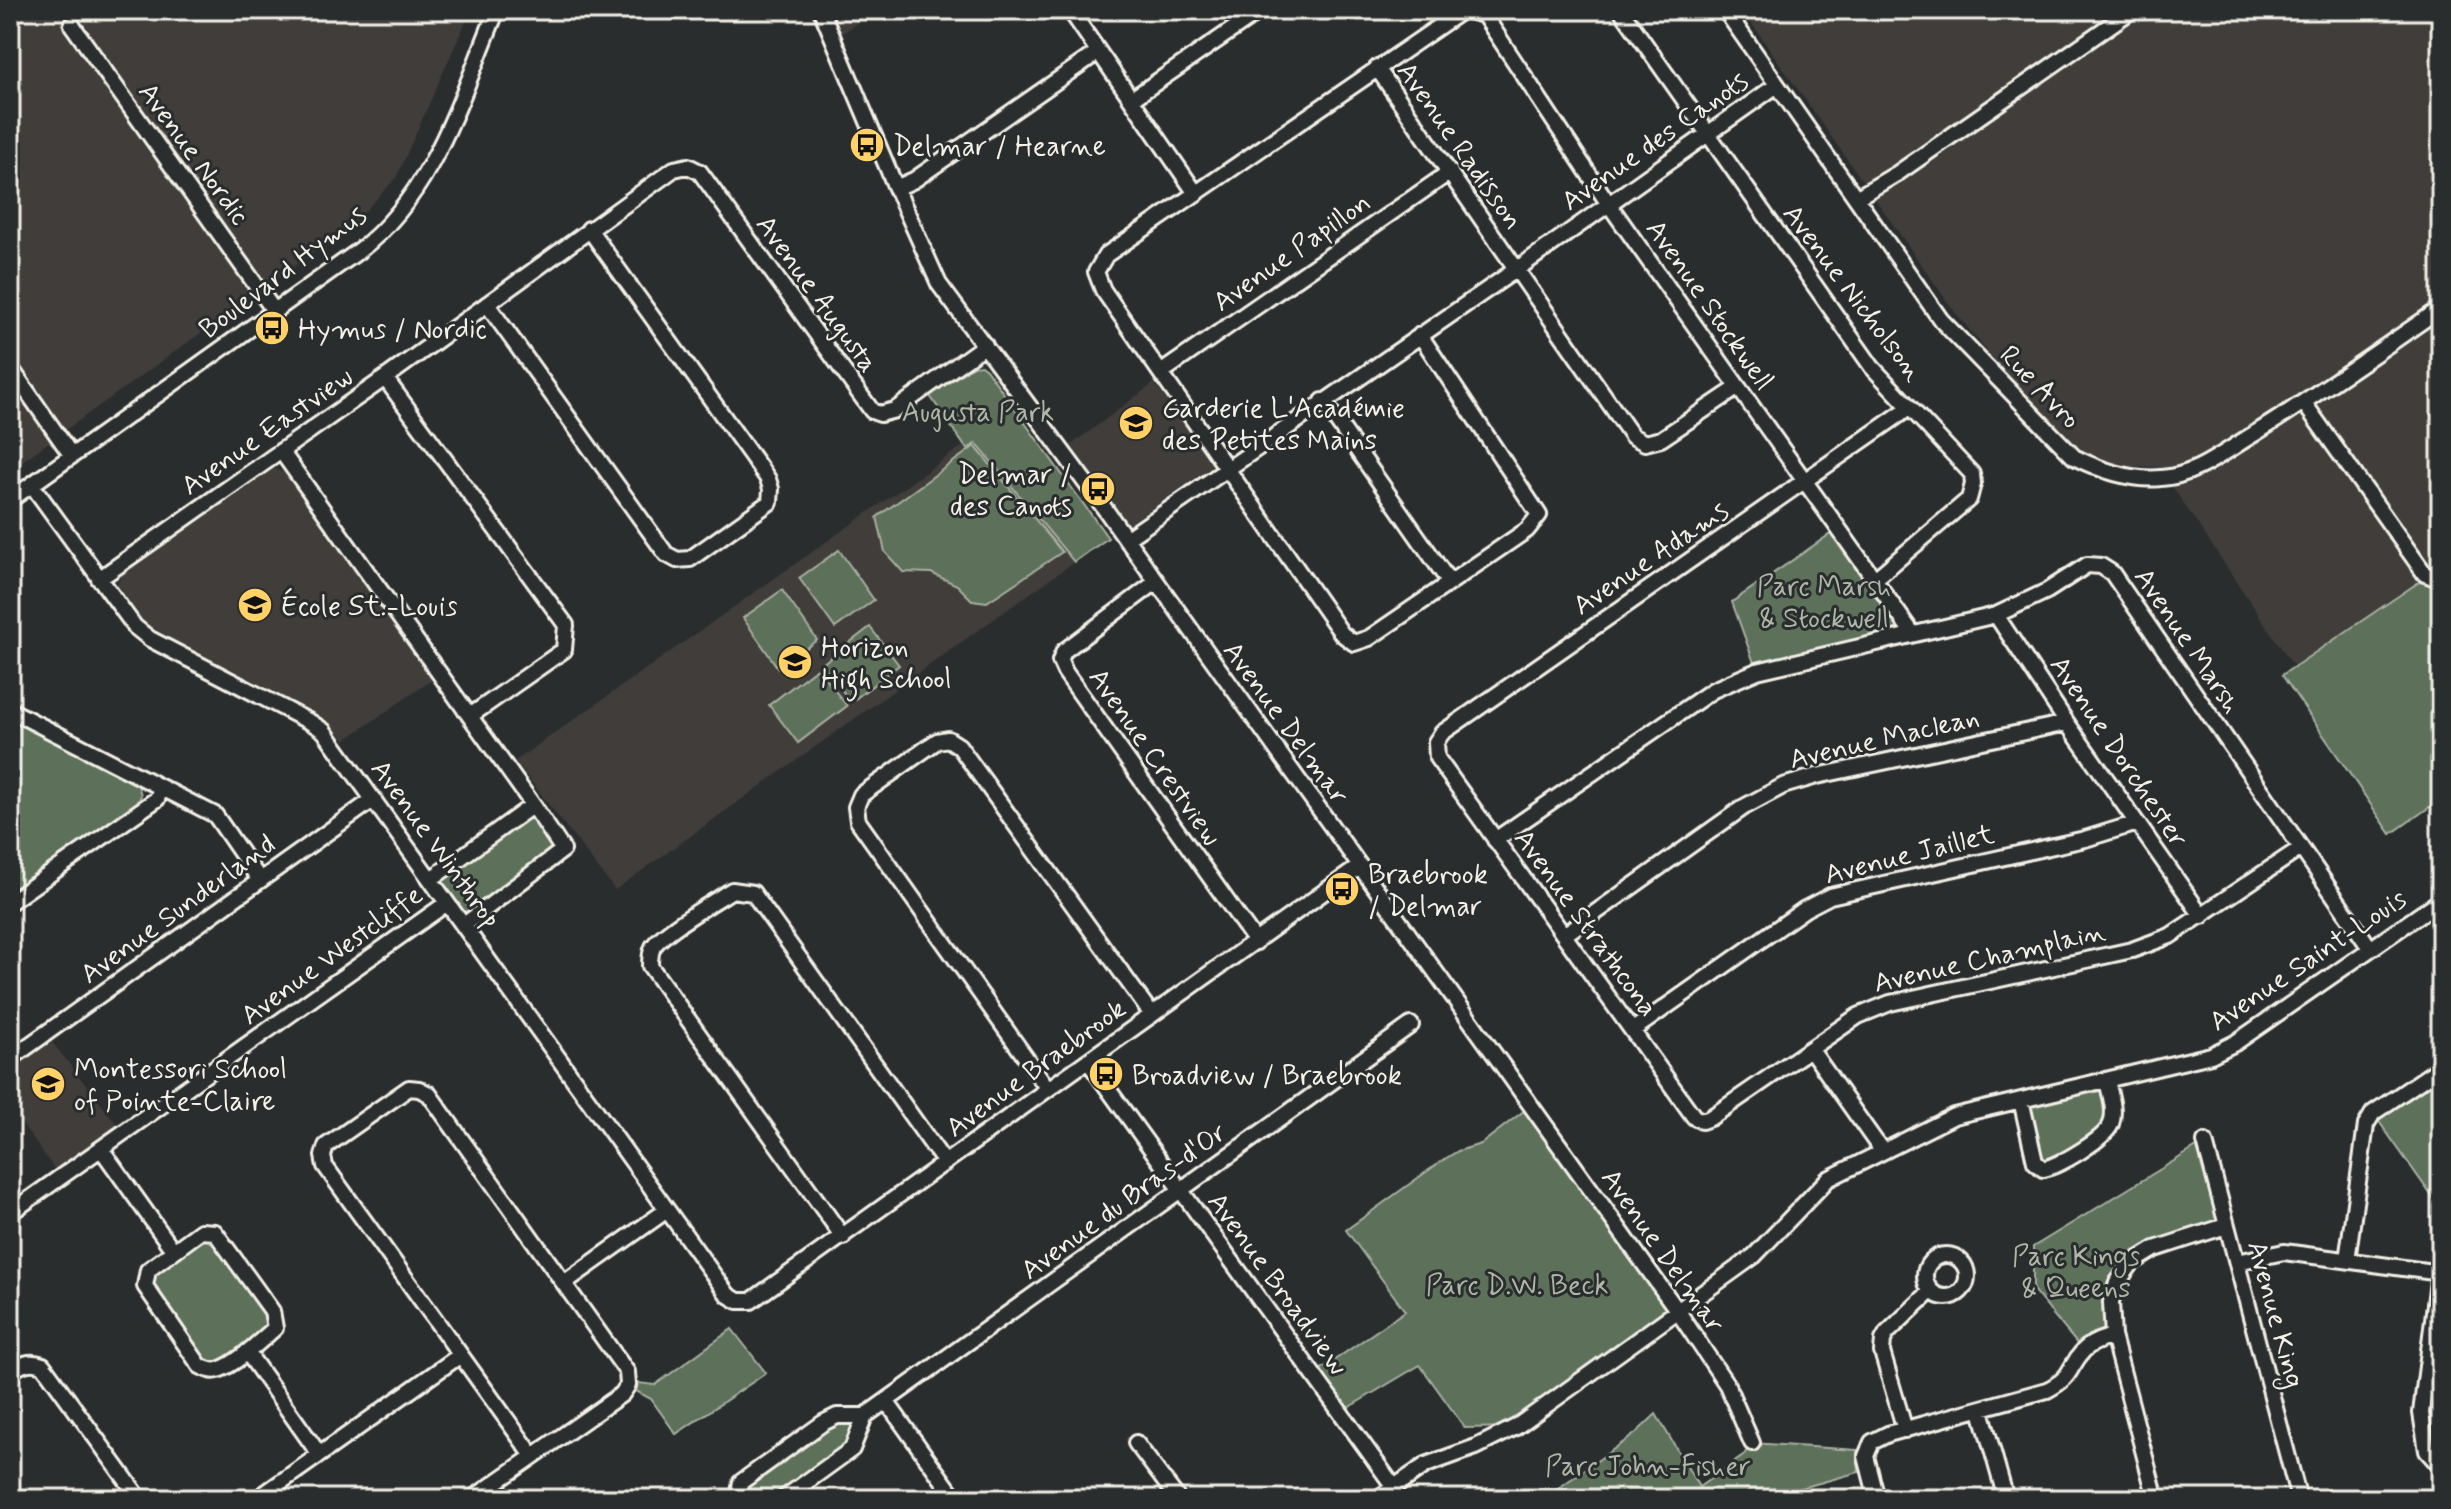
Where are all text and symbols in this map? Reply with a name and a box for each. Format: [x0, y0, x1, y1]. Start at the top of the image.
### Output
street label: Avenue Radisson [1387, 55, 1531, 238]
street label: Avenue des Canots [1555, 64, 1756, 220]
street label: Avenue Nordic [129, 76, 257, 233]
bus stop icon: Delmar / Hearne [848, 126, 886, 164]
place label: Delmar / Hearne [893, 129, 1106, 166]
street label: Avenue Papillon [1206, 185, 1379, 321]
street label: Avenue Nicholson [1773, 197, 1931, 390]
street label: Boulevard Hymus [192, 198, 375, 348]
street label: Avenue Augusta [746, 208, 886, 381]
street label: Avenue Stockwell [1636, 213, 1782, 398]
bus stop icon: Hymus / Nordic [253, 309, 291, 347]
place label: Hymus / Nordic [298, 312, 487, 349]
street label: Rue Avro [1990, 338, 2088, 438]
street label: Avenue Eastview [174, 359, 361, 505]
place label: Garderie L'Académie des Petites Mains [1162, 391, 1405, 460]
park label: Augusta Park [902, 395, 1054, 432]
school or university icon: Garderie L'Académie des Petites Mains [1117, 404, 1155, 442]
place label: Delmar / des Canots [950, 457, 1072, 526]
bus stop icon: Delmar / des Canots [1079, 470, 1117, 508]
street label: Avenue Adams [1566, 493, 1737, 625]
street label: Avenue Marsh [2124, 561, 2249, 722]
park label: Parc Marsh & Stockwell [1757, 569, 1891, 638]
school or university icon: École St.-Louis [236, 586, 274, 624]
place label: École St.-Louis [281, 587, 458, 626]
place label: Horizon High School [821, 630, 951, 702]
street label: Avenue Delmar [1213, 635, 1357, 812]
school or university icon: Horizon High School [776, 643, 814, 681]
street label: Avenue Dorchester [2040, 649, 2196, 855]
street label: Avenue Crestview [1079, 661, 1229, 854]
street label: Avenue Maclean [1786, 700, 1983, 779]
street label: Avenue Winthrop [361, 753, 509, 936]
street label: Avenue Jaillet [1821, 816, 1999, 894]
street label: Avenue Strathcona [1504, 822, 1666, 1025]
street label: Avenue Sunderland [74, 827, 283, 993]
place label: Braebrook / Delmar [1368, 857, 1488, 926]
bus stop icon: Braebrook / Delmar [1323, 870, 1361, 908]
street label: Avenue Westcliffe [234, 877, 431, 1035]
street label: Avenue Saint-Louis [2202, 881, 2414, 1041]
street label: Avenue Champlain [1870, 914, 2109, 1003]
street label: Avenue Braebrook [939, 991, 1134, 1147]
place label: Montessori School of Pointe-Claire [74, 1052, 287, 1121]
bus stop icon: Broadview / Braebrook [1087, 1055, 1125, 1093]
place label: Broadview / Braebrook [1132, 1058, 1402, 1095]
school or university icon: Montessori School of Pointe-Claire [29, 1065, 67, 1103]
street label: Avenue du Bras-d'Or [1014, 1115, 1235, 1289]
street label: Avenue Delmar [1591, 1162, 1732, 1341]
street label: Avenue Broadview [1198, 1185, 1356, 1384]
street label: Avenue King [2235, 1237, 2312, 1393]
park label: Parc Kings & Queens [2012, 1239, 2140, 1308]
park label: Parc D.W. Beck [1426, 1268, 1608, 1305]
park label: Parc John-Fisher [1545, 1449, 1751, 1486]

